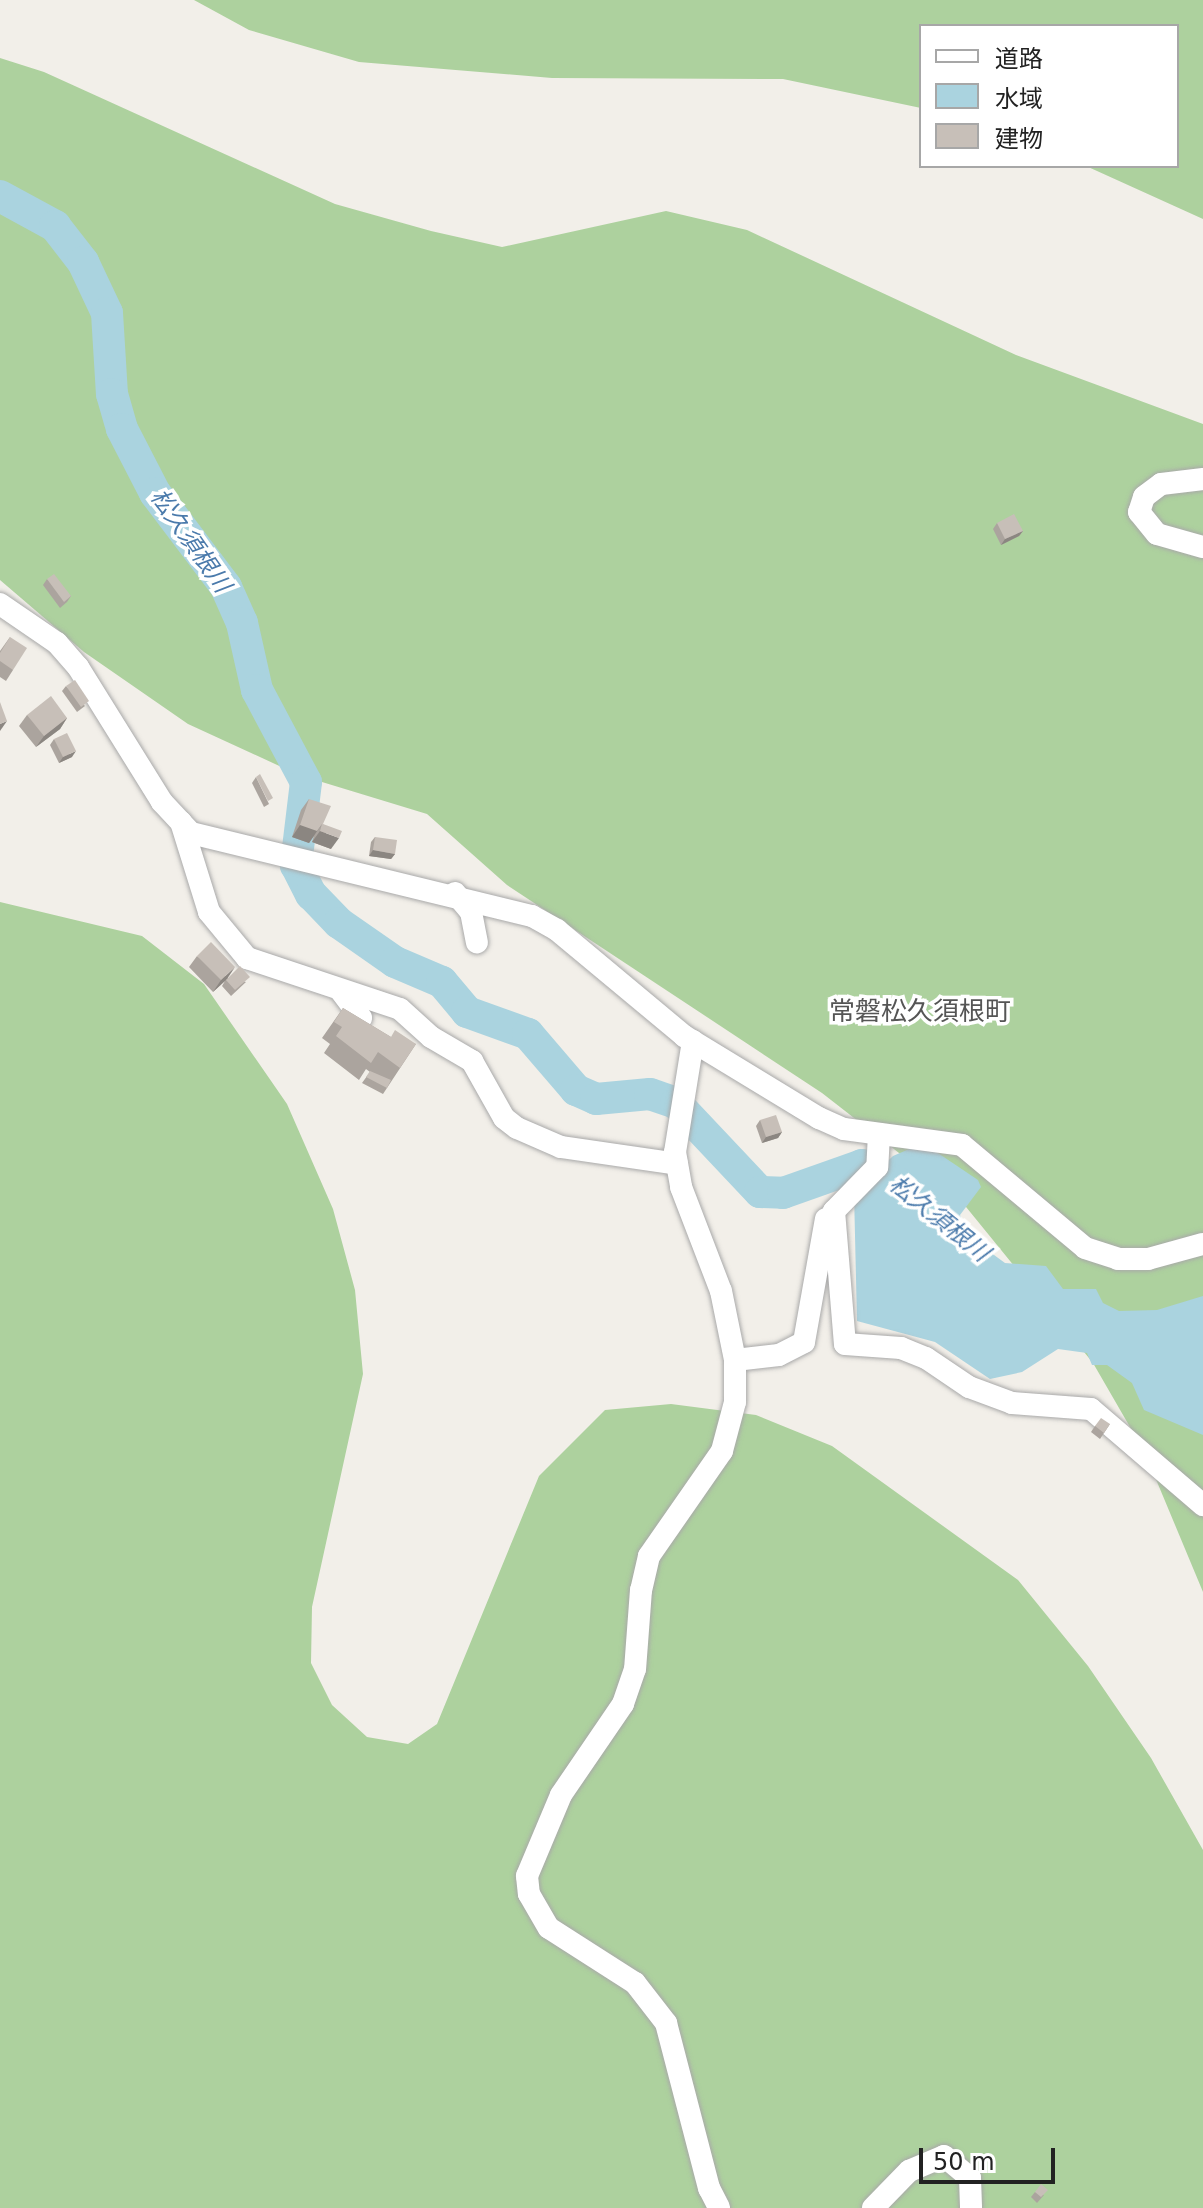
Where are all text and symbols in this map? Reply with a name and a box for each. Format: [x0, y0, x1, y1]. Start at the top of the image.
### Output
legend [919, 24, 1179, 168]
text: 道路 [995, 45, 1043, 73]
text: 水域 [995, 85, 1043, 113]
text: 建物 [995, 125, 1043, 153]
water label: 松久須根川 [144, 484, 236, 598]
district label: 常磐松久須根町 [829, 996, 1011, 1028]
water label: 松久須根川 [883, 1170, 995, 1268]
scale bar [923, 2132, 1059, 2182]
text: 50 m [933, 2148, 995, 2176]

